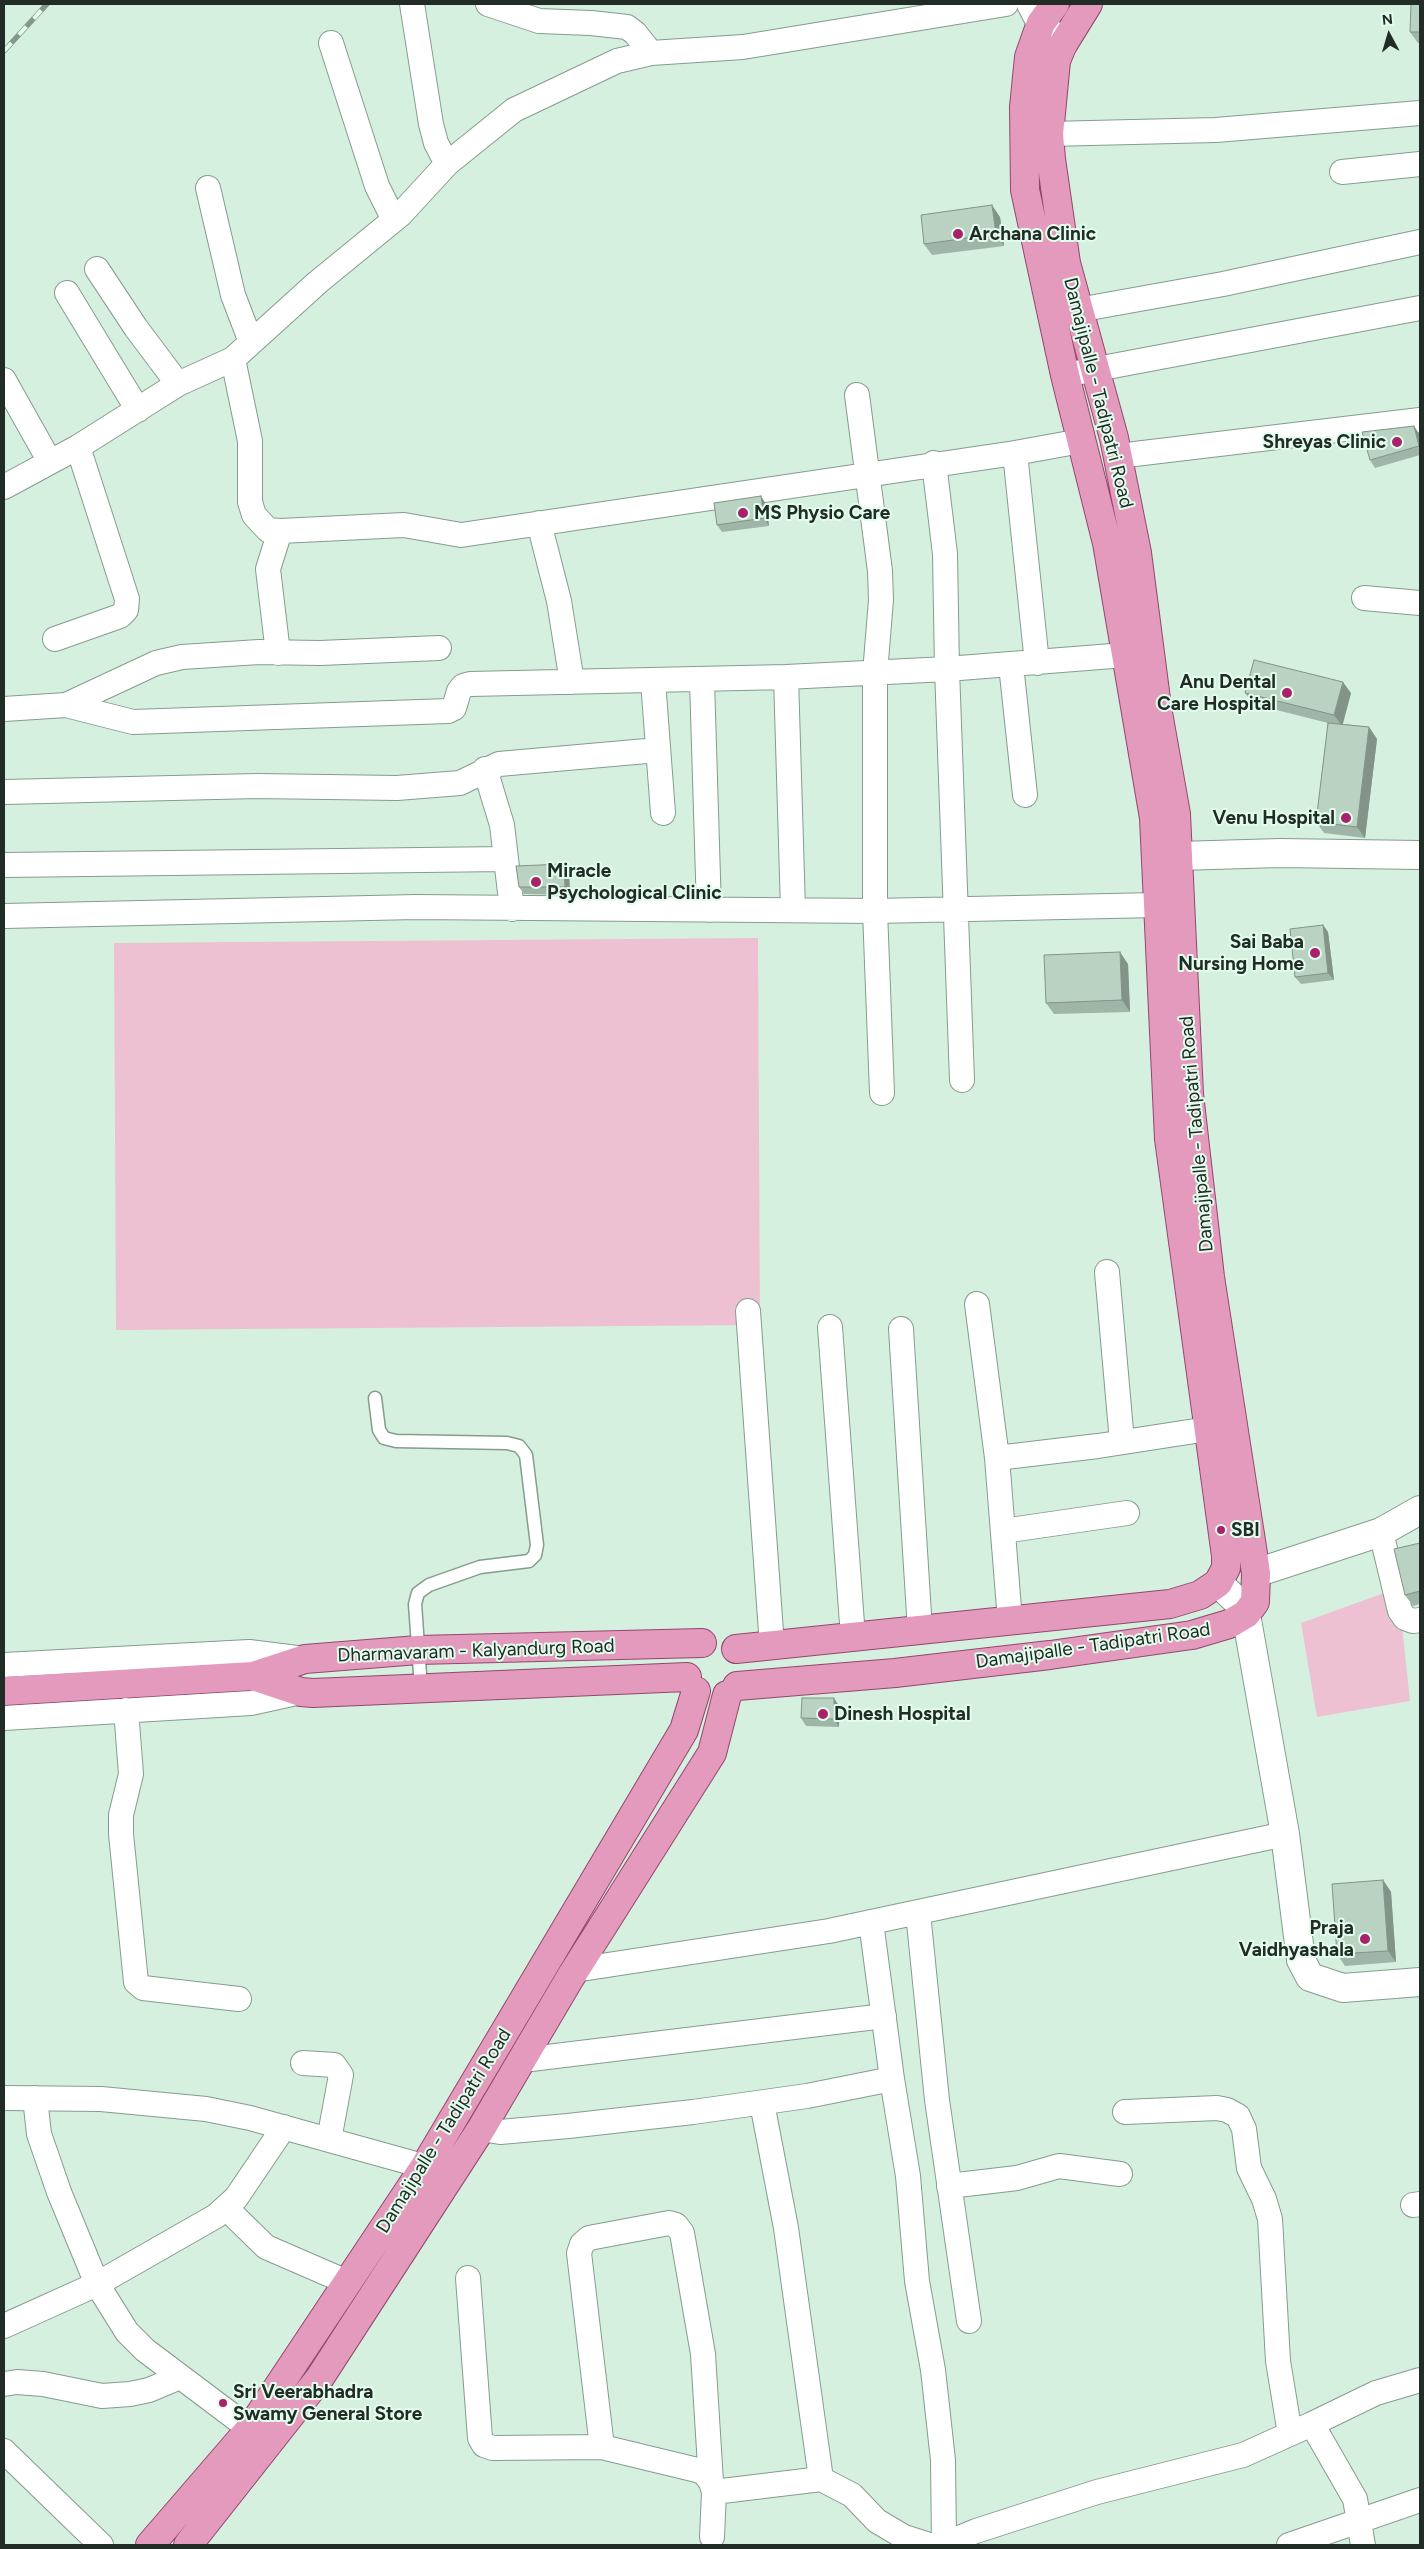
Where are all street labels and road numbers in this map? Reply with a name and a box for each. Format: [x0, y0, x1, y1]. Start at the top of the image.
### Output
street label: Damajipalle - Tadipatri Road [1058, 275, 1138, 511]
street label: Damajipalle - Tadipatri Road [1175, 1015, 1219, 1253]
street label: Damajipalle - Tadipatri Road [974, 1618, 1212, 1674]
street label: Dharmavaram - Kalyandurg Road [337, 1635, 615, 1667]
street label: Damajipalle - Tadipatri Road [372, 2024, 516, 2238]

